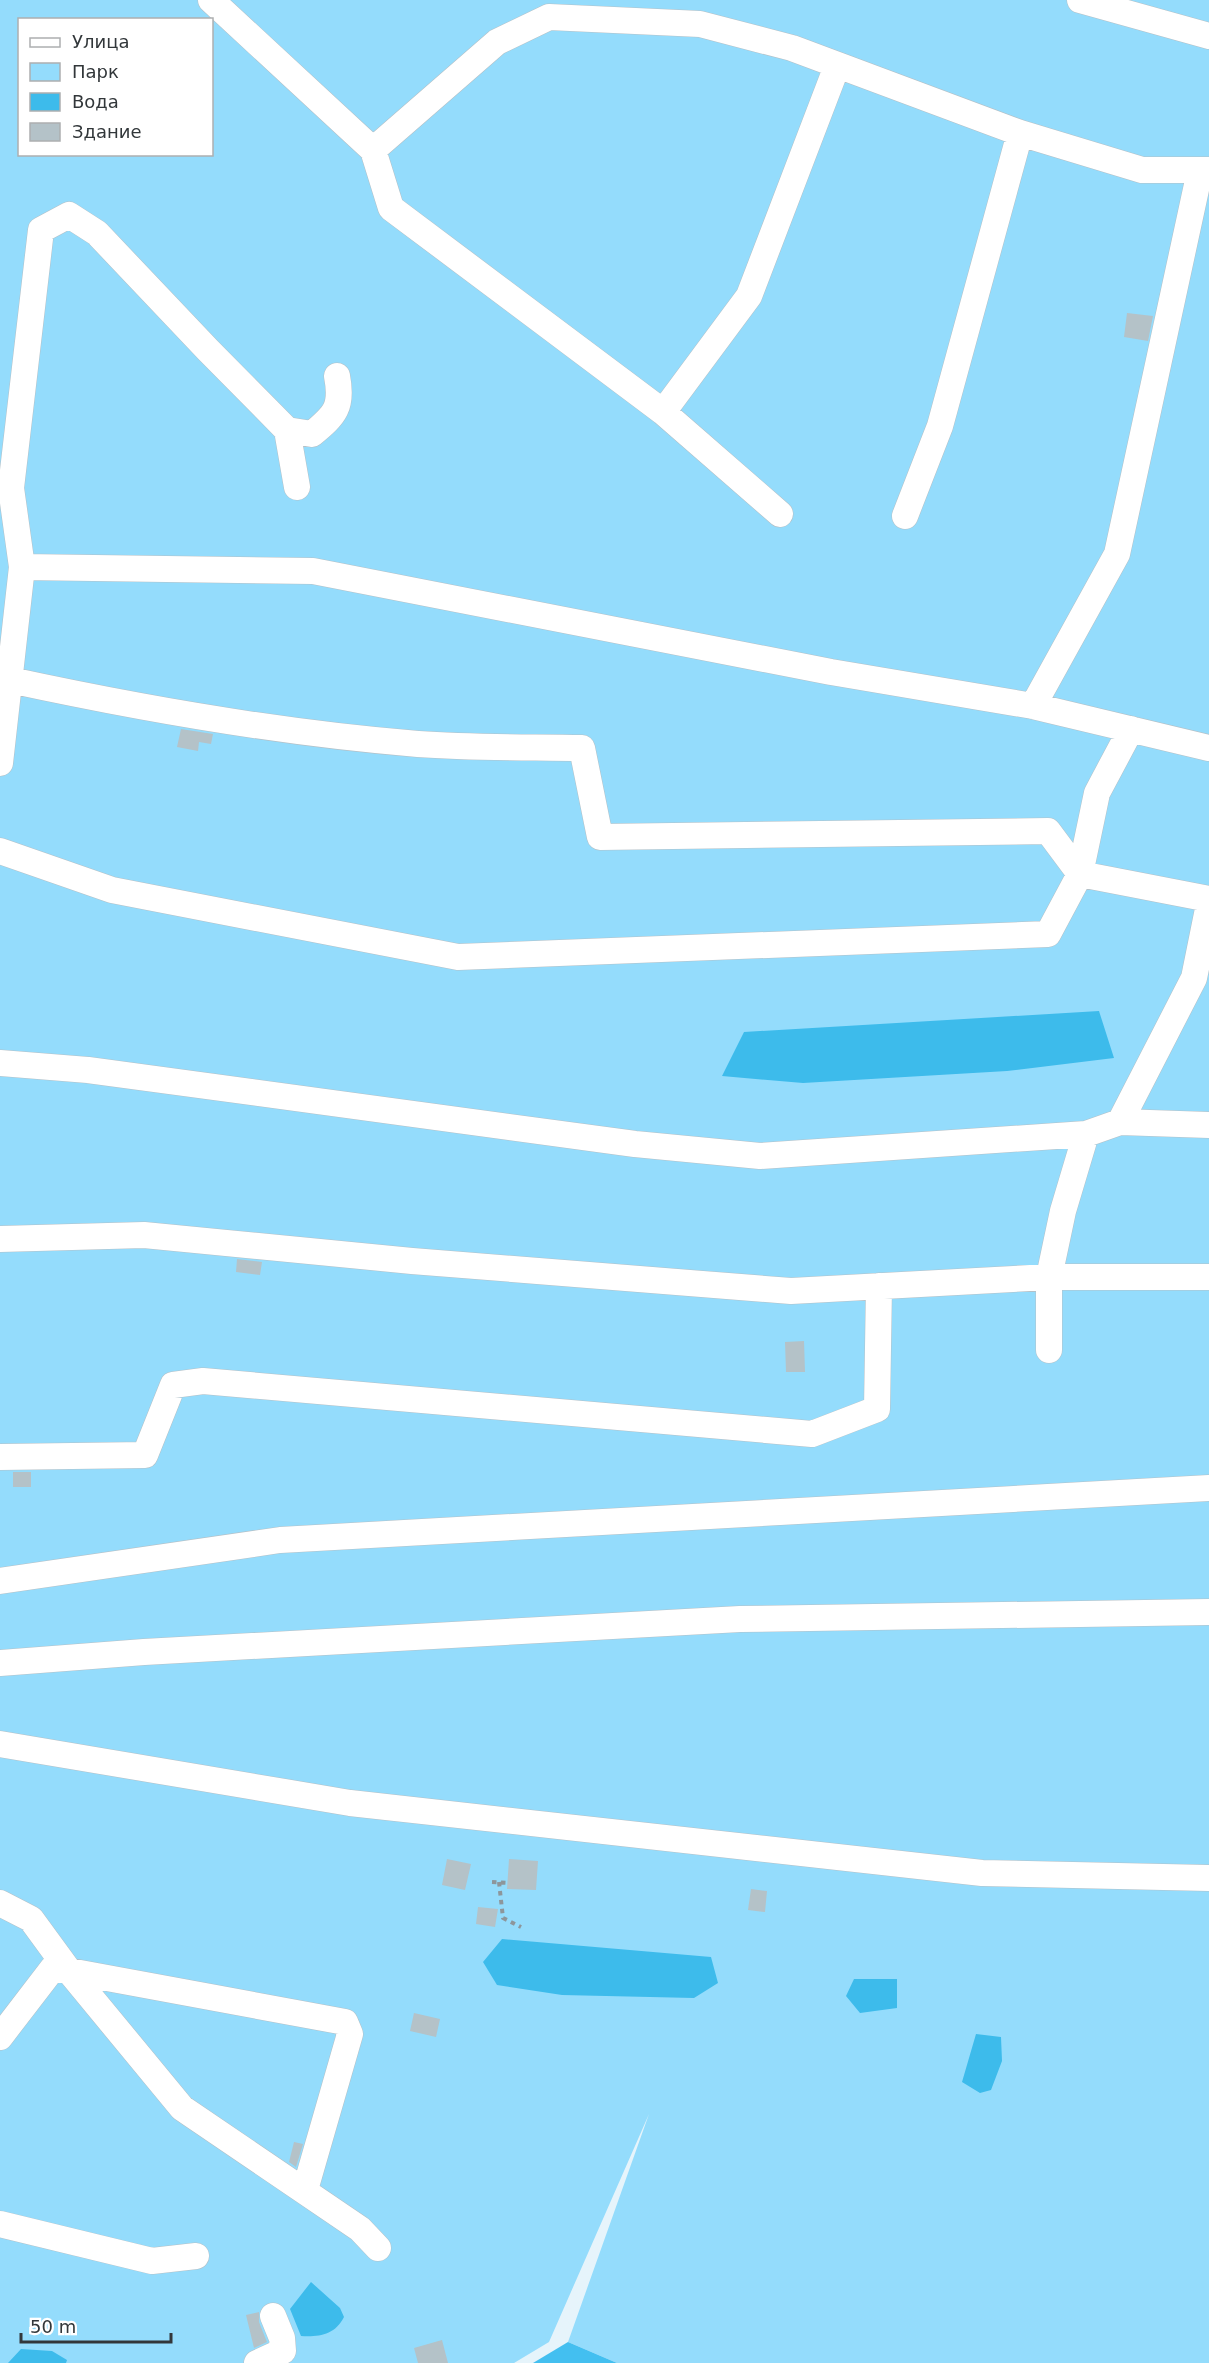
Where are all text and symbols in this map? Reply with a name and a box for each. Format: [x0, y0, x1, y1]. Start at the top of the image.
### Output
legend [18, 18, 213, 156]
text: Улица [72, 31, 129, 52]
text: Парк [72, 61, 119, 82]
text: Вода [72, 91, 119, 112]
text: Здание [72, 121, 142, 142]
scale bar [21, 2306, 171, 2344]
text: 50 m [30, 2316, 76, 2337]

